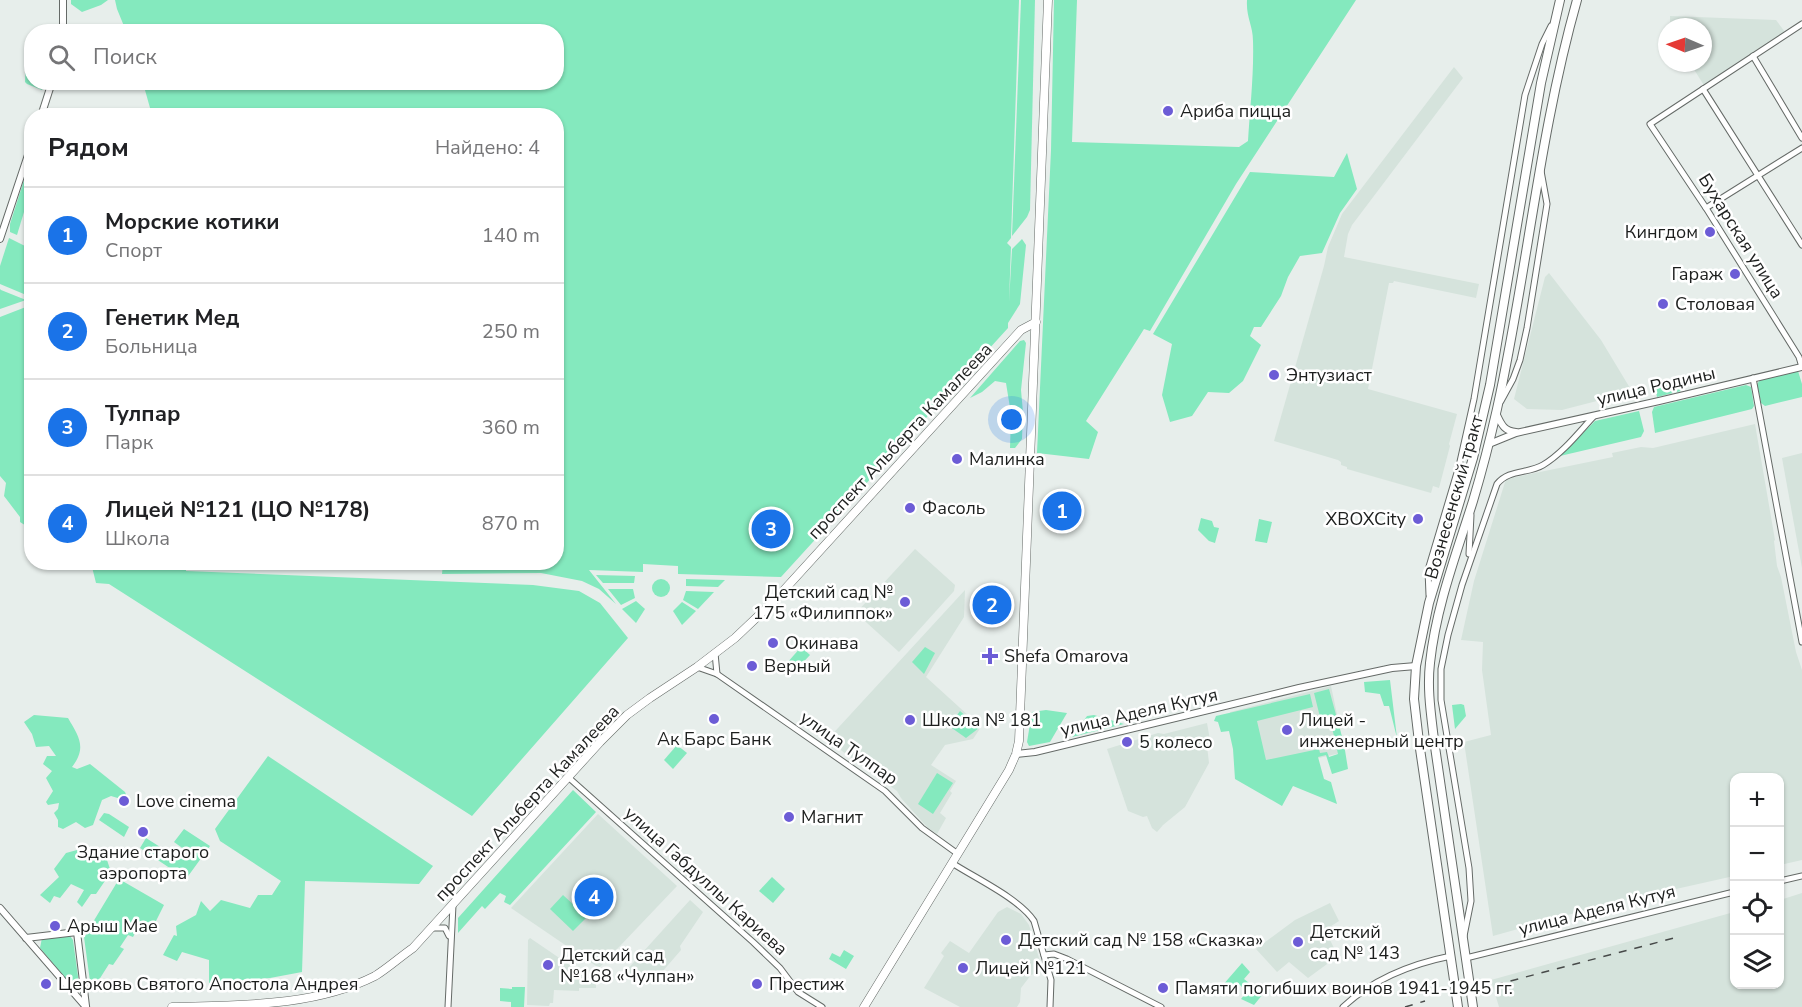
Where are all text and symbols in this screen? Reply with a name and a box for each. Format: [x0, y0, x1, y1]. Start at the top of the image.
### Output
north arrow [1658, 18, 1712, 72]
search box [24, 24, 564, 90]
icon: search [45, 41, 78, 74]
text: Поиск [93, 42, 157, 72]
place label: Ариба пицца [1180, 99, 1291, 123]
marker: Ариба пицца [1161, 104, 1175, 118]
text: Рядом [48, 130, 129, 165]
text: Найдено: 4 [435, 134, 540, 161]
street label: Бухарская улица [1693, 169, 1789, 303]
text: Морские котики [105, 207, 280, 237]
place label: Кингдом [1625, 220, 1698, 244]
text: 1 [62, 222, 74, 249]
text: 140 m [482, 222, 540, 249]
marker: Кингдом [1703, 225, 1717, 239]
text: Спорт [105, 237, 162, 264]
place label: Гараж [1671, 262, 1724, 286]
marker: Гараж [1728, 267, 1742, 281]
place label: Столовая [1675, 292, 1755, 316]
marker: Столовая [1656, 297, 1670, 311]
text: Генетик Мед [105, 303, 239, 333]
text: 2 [62, 318, 74, 345]
text: 250 m [482, 318, 540, 345]
text: Больница [105, 333, 198, 360]
street label: проспект Альберта Камалеева [802, 338, 998, 544]
street label: улица Родины [1594, 361, 1718, 411]
place label: Энтузиаст [1286, 363, 1372, 387]
marker: Энтузиаст [1267, 368, 1281, 382]
text: Тулпар [105, 399, 181, 429]
your location [997, 405, 1026, 434]
street label: Вознесенский тракт [1419, 412, 1489, 582]
text: 3 [62, 414, 74, 441]
text: 360 m [482, 414, 540, 441]
text: Парк [105, 429, 153, 456]
place label: Малинка [969, 447, 1045, 471]
marker: Малинка [950, 452, 964, 466]
pin: 1 [1042, 488, 1082, 534]
text: Лицей №121 (ЦО №178) [105, 495, 371, 525]
place label: Фасоль [922, 496, 985, 520]
marker: Фасоль [903, 501, 917, 515]
pin: 3 [752, 506, 790, 552]
place label: XBOXCity [1326, 507, 1407, 531]
text: 4 [62, 510, 74, 537]
text: 870 m [482, 510, 540, 537]
marker: XBOXCity [1411, 512, 1425, 526]
text: Школа [105, 525, 170, 552]
place label: Детский сад № 175 «Филиппок» [753, 580, 893, 625]
pin: 2 [972, 582, 1012, 628]
marker: Детский сад № 175 «Филиппок» [898, 595, 912, 609]
place label: Окинава [785, 631, 859, 655]
marker: Окинава [766, 636, 780, 650]
place label: Shefa Omarova [1004, 644, 1129, 668]
marker: Shefa Omarova [981, 647, 999, 665]
place label: Верный [764, 654, 831, 678]
marker: Верный [745, 659, 759, 673]
street label: улица Аделя Кутуя [1058, 682, 1220, 742]
street label: проспект Альберта Камалеева [429, 700, 625, 906]
street label: улица Тулпар [795, 705, 903, 791]
place label: Школа № 181 [922, 708, 1042, 732]
place label: Лицей - инженерный центр [1299, 708, 1464, 753]
marker: Ак Барс Банк [707, 712, 721, 726]
marker: Школа № 181 [903, 713, 917, 727]
marker: Лицей - инженерный центр [1280, 723, 1294, 737]
place label: Ак Барс Банк [657, 727, 772, 751]
place label: 5 колесо [1139, 730, 1213, 754]
marker: 5 колесо [1120, 735, 1134, 749]
map controls [1730, 773, 1784, 989]
button: + [1730, 773, 1784, 827]
place label: Love cinema [136, 789, 236, 813]
marker: Love cinema [117, 794, 131, 808]
street label: улица Габдуллы Кариева [619, 801, 793, 961]
place label: Магнит [801, 805, 863, 829]
marker: Магнит [782, 810, 796, 824]
marker: Здание старого аэропорта [136, 825, 150, 839]
button: − [1730, 827, 1784, 881]
place label: Здание старого аэропорта [77, 840, 209, 885]
pin: 4 [574, 874, 614, 920]
street label: улица Аделя Кутуя [1516, 879, 1678, 941]
button: locate [1730, 881, 1784, 935]
place label: Арыш Мае [67, 914, 158, 938]
marker: Арыш Мае [48, 919, 62, 933]
place label: Детский сад № 143 [1310, 920, 1400, 965]
place label: Детский сад № 158 «Сказка» [1018, 928, 1263, 952]
marker: Детский сад № 158 «Сказка» [999, 933, 1013, 947]
marker: Детский сад № 143 [1291, 935, 1305, 949]
button: layers [1730, 935, 1784, 989]
place label: Детский сад №168 «Чулпан» [560, 943, 695, 988]
place label: Лицей №121 [975, 956, 1086, 980]
marker: Детский сад №168 «Чулпан» [541, 958, 555, 972]
marker: Лицей №121 [956, 961, 970, 975]
place label: Церковь Святого Апостола Андрея [58, 972, 358, 996]
place label: Престиж [769, 972, 845, 996]
place label: Памяти погибших воинов 1941-1945 гг. [1175, 976, 1513, 1000]
marker: Церковь Святого Апостола Андрея [39, 977, 53, 991]
marker: Престиж [750, 977, 764, 991]
marker: Памяти погибших воинов 1941-1945 гг. [1156, 981, 1170, 995]

